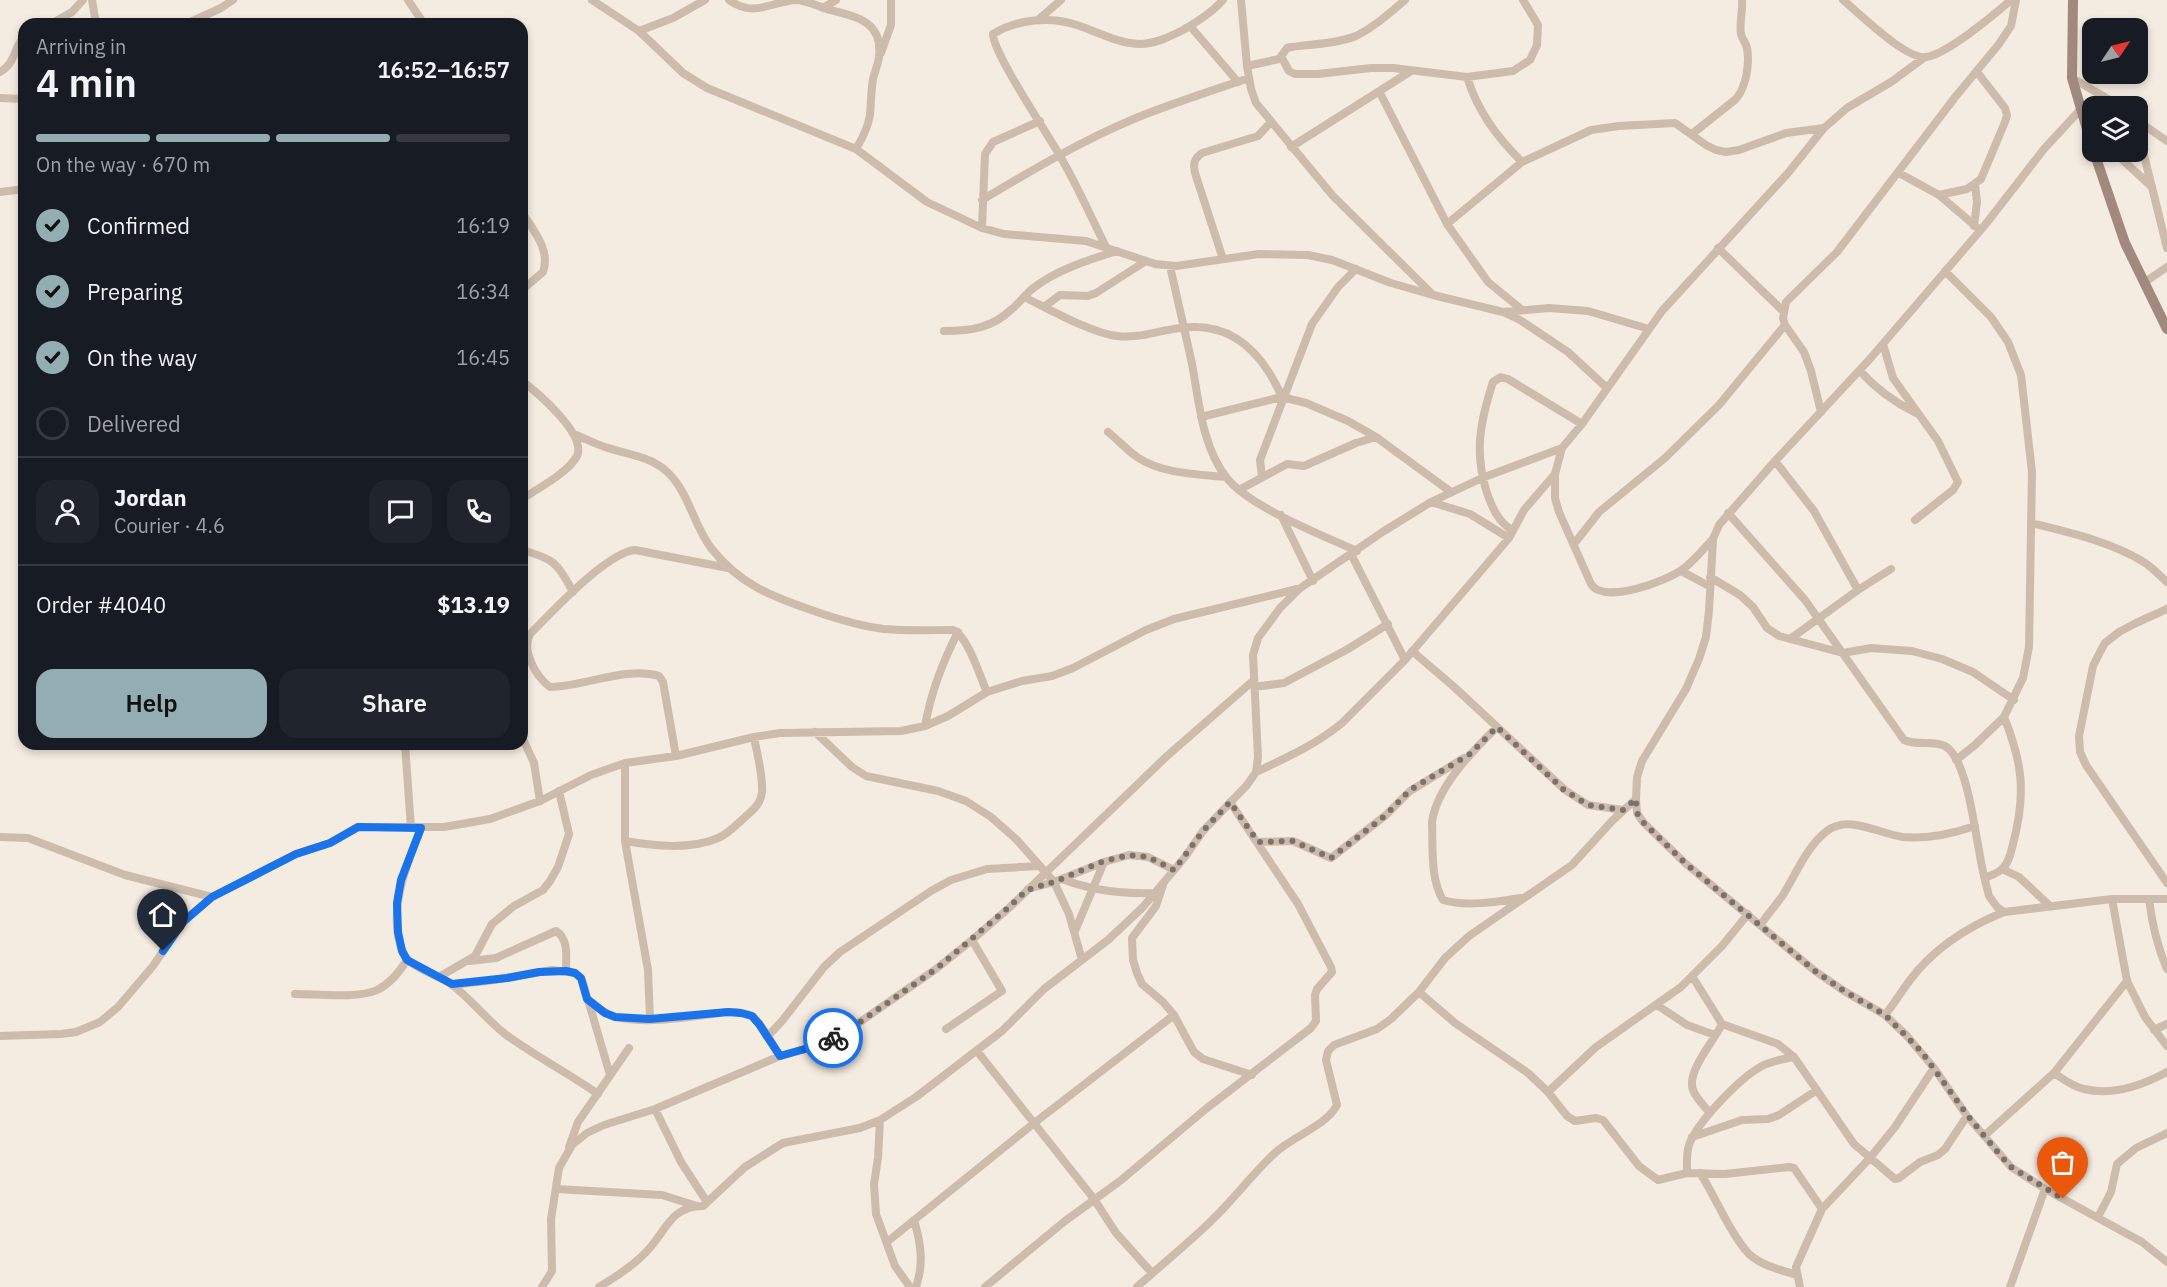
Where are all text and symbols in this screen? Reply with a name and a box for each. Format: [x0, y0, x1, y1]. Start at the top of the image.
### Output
north arrow [2082, 18, 2148, 84]
map controls [2082, 18, 2148, 162]
text: Arriving in [36, 33, 126, 60]
text: 16:52–16:57 [377, 55, 510, 84]
text: 4 min [36, 57, 137, 108]
button: layers [2082, 96, 2148, 162]
text: On the way · 670 m [36, 151, 210, 178]
icon: check [36, 209, 69, 242]
text: Confirmed [87, 211, 190, 240]
text: 16:19 [456, 212, 510, 239]
icon: check [36, 275, 69, 308]
text: Preparing [87, 277, 182, 306]
text: 16:34 [456, 278, 510, 305]
icon: check [36, 341, 69, 374]
text: On the way [87, 343, 197, 372]
text: 16:45 [456, 344, 510, 371]
text: Delivered [87, 409, 181, 438]
button: person [36, 480, 99, 543]
button: chat [369, 480, 432, 543]
button: phone [447, 480, 510, 543]
text: Jordan [114, 483, 187, 512]
text: Courier · 4.6 [114, 512, 225, 539]
text: Order #4040 [36, 590, 166, 619]
text: $13.19 [437, 590, 510, 619]
button: Help [36, 669, 267, 738]
button: Share [279, 669, 510, 738]
pin [137, 889, 188, 951]
icon: home [146, 898, 179, 931]
courier [803, 1008, 863, 1068]
icon: bike [817, 1022, 850, 1055]
pin [2037, 1137, 2088, 1199]
icon: bag [2046, 1146, 2079, 1179]

